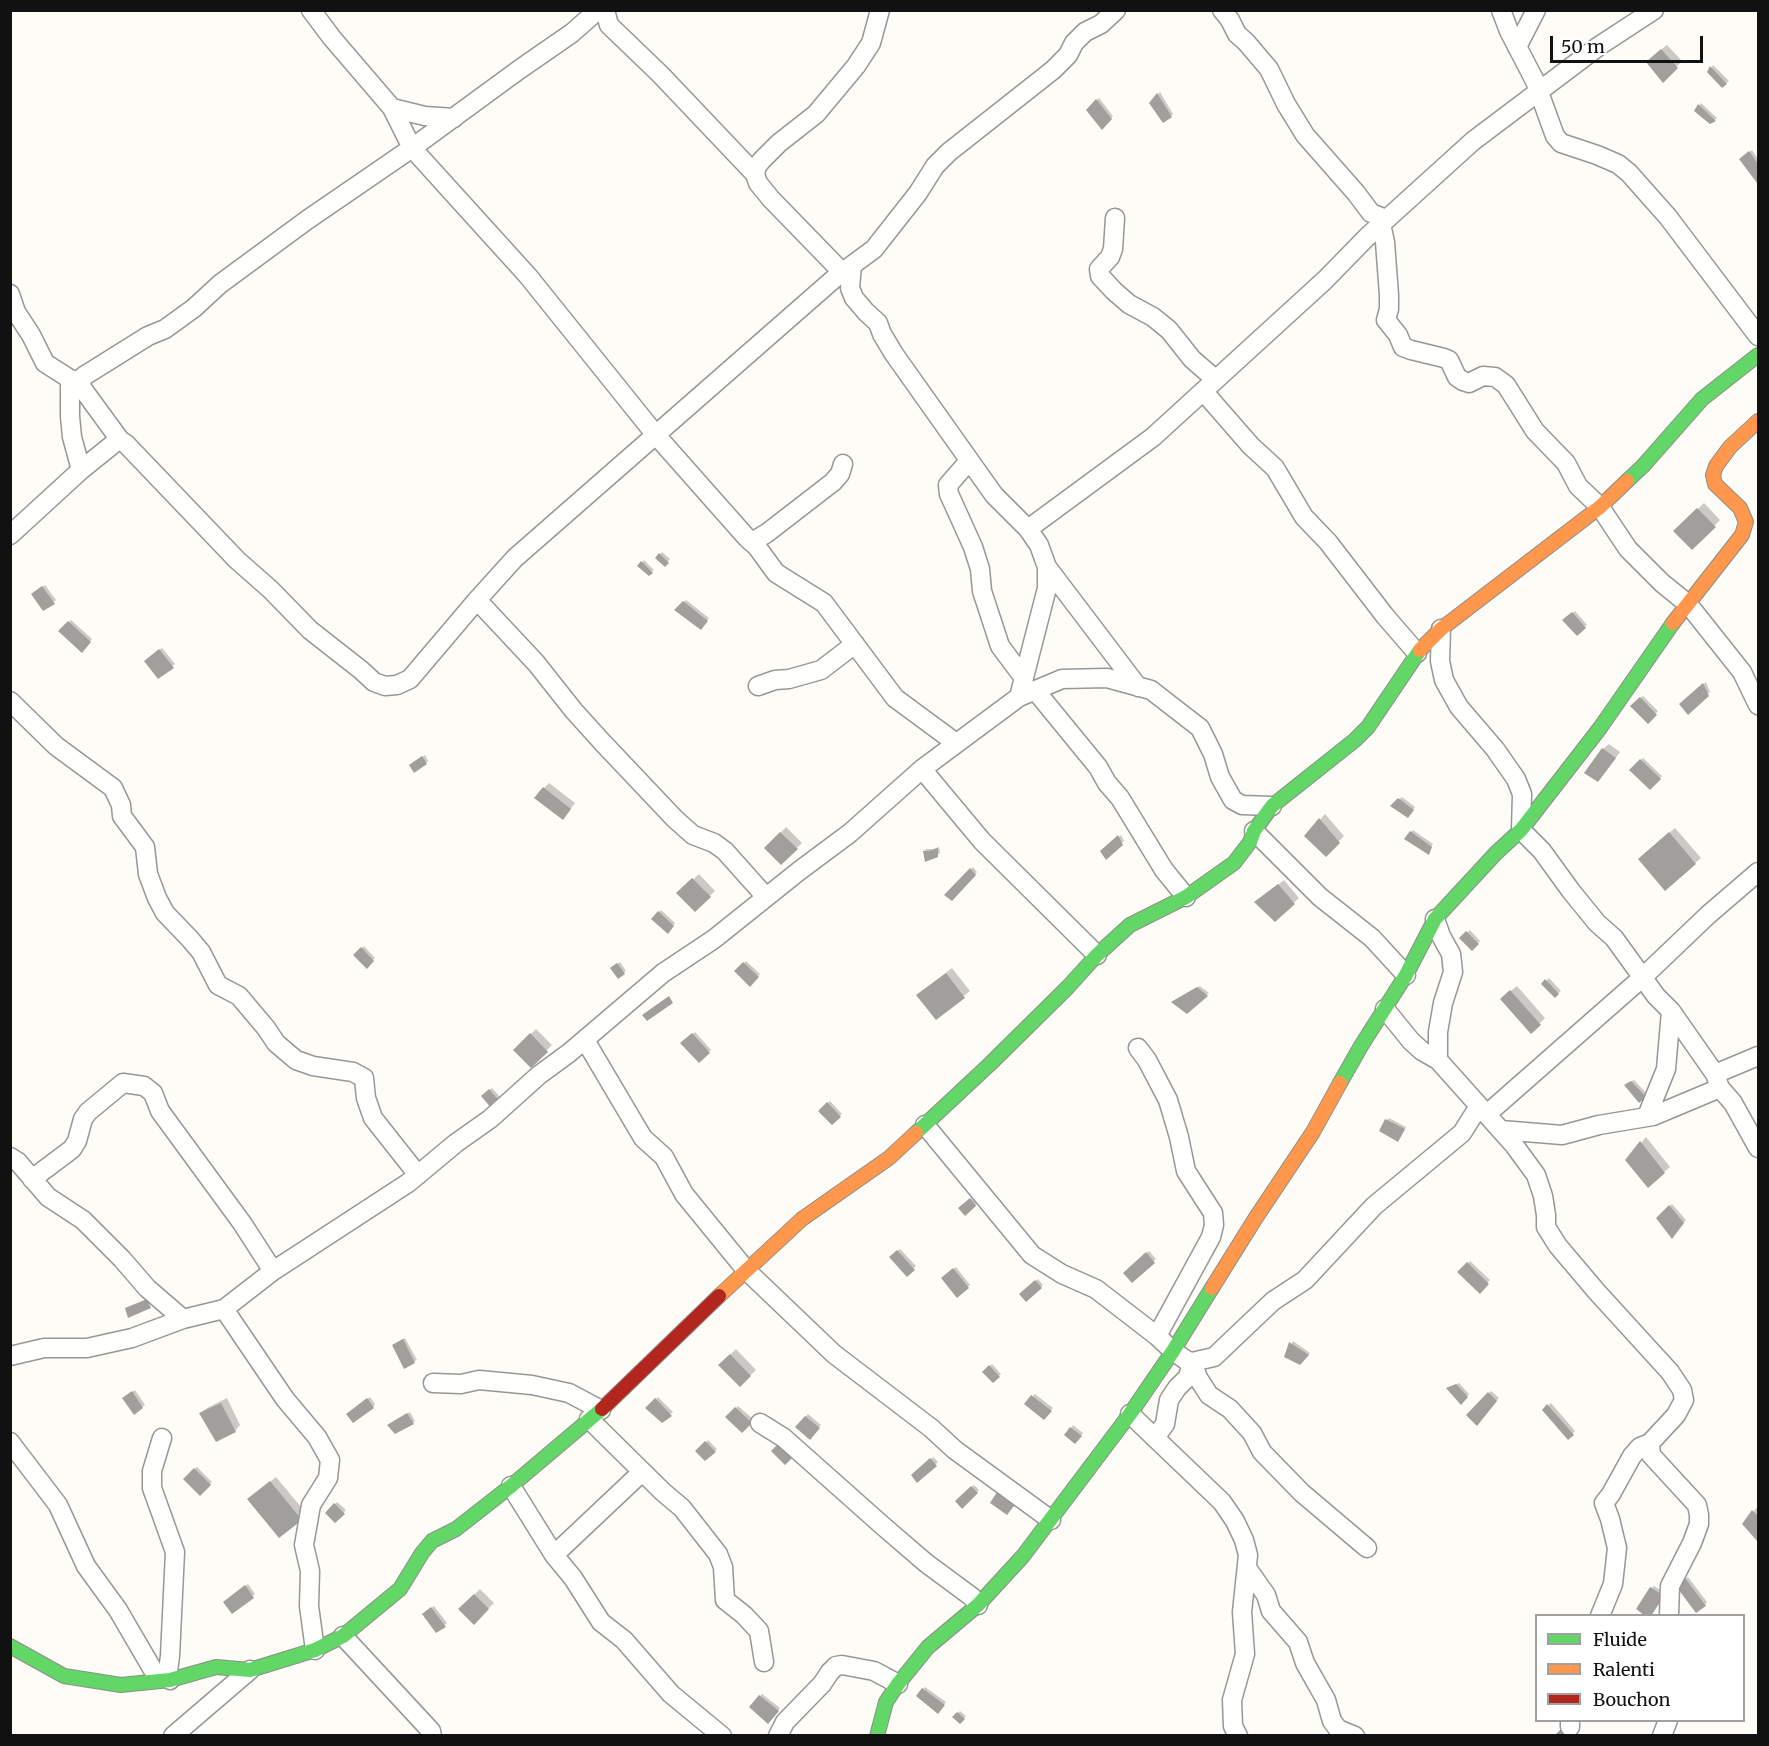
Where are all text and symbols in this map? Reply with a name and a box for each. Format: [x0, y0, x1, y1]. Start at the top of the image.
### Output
scale bar [1553, 24, 1706, 62]
text: 50 m [1561, 35, 1605, 58]
legend [1535, 1614, 1745, 1722]
text: Fluide [1593, 1628, 1647, 1651]
text: Ralenti [1593, 1658, 1655, 1681]
text: Bouchon [1593, 1688, 1670, 1711]

